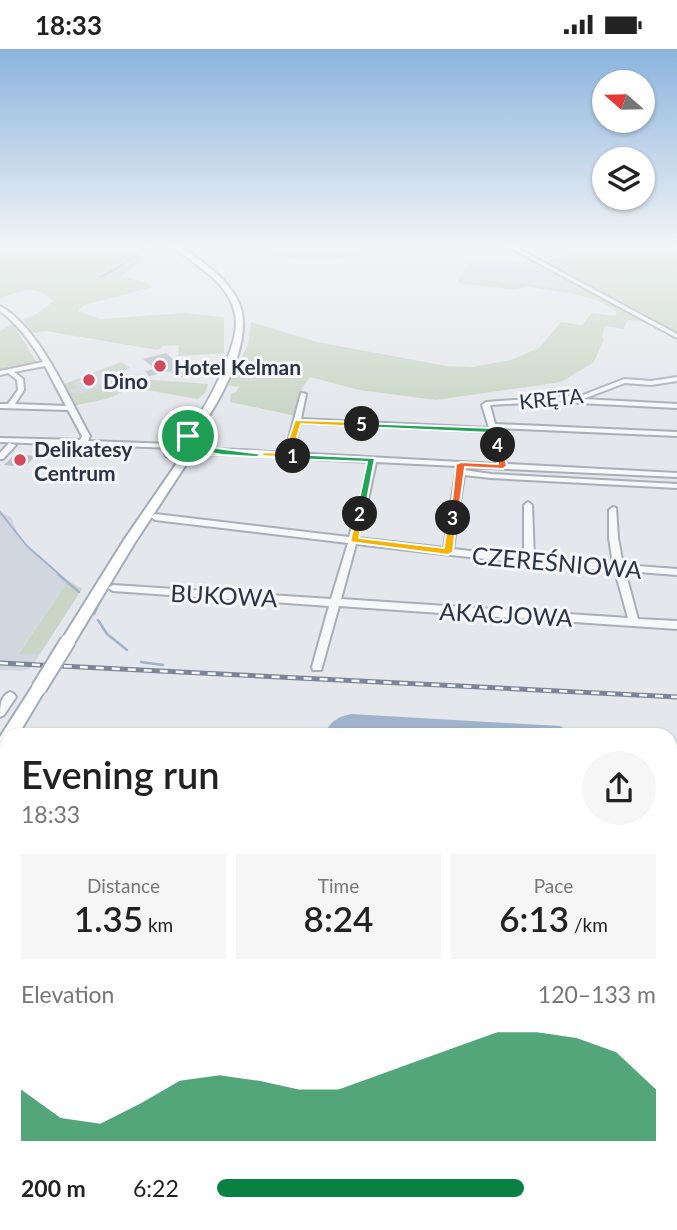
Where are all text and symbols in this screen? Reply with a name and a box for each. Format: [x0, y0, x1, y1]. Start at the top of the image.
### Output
text: 18:33 [35, 9, 102, 41]
north arrow [592, 70, 654, 133]
map controls [592, 70, 655, 210]
button: layers [592, 147, 655, 210]
place label: Hotel Kelman [174, 354, 301, 379]
marker: Hotel Kelman [152, 358, 168, 374]
place label: Dino [103, 368, 148, 393]
marker: Dino [81, 372, 97, 388]
street label: KRĘTA [518, 382, 585, 414]
pin [158, 406, 218, 466]
pin: 5 [344, 407, 380, 441]
text: 5 [356, 412, 367, 435]
icon: arrive [169, 417, 207, 455]
pin: 4 [480, 427, 516, 463]
text: 4 [492, 433, 503, 456]
place label: Delikatesy Centrum [34, 436, 133, 485]
pin: 1 [276, 439, 310, 473]
text: 1 [287, 444, 298, 467]
marker: Delikatesy Centrum [12, 452, 28, 468]
pin: 2 [342, 497, 378, 531]
pin: 3 [435, 501, 470, 535]
text: 2 [354, 502, 365, 525]
text: 3 [447, 506, 458, 529]
street label: CZEREŚNIOWA [471, 540, 644, 584]
street label: BUKOWA [170, 578, 279, 612]
street label: AKACJOWA [439, 596, 574, 632]
text: Evening run [21, 751, 220, 797]
button: share [582, 751, 656, 825]
text: 18:33 [21, 800, 80, 828]
text: Distance [87, 874, 160, 897]
text: Time [318, 874, 359, 897]
text: Pace [534, 874, 573, 897]
text: 1.35 [74, 897, 143, 939]
text: 8:24 [304, 897, 373, 939]
text: 6:13 [499, 897, 569, 939]
text: km [143, 913, 173, 936]
text: /km [569, 913, 608, 936]
text: Elevation [21, 980, 114, 1008]
text: 120–133 m [538, 980, 656, 1008]
text: 200 m [21, 1174, 86, 1202]
text: 6:22 [133, 1174, 179, 1202]

